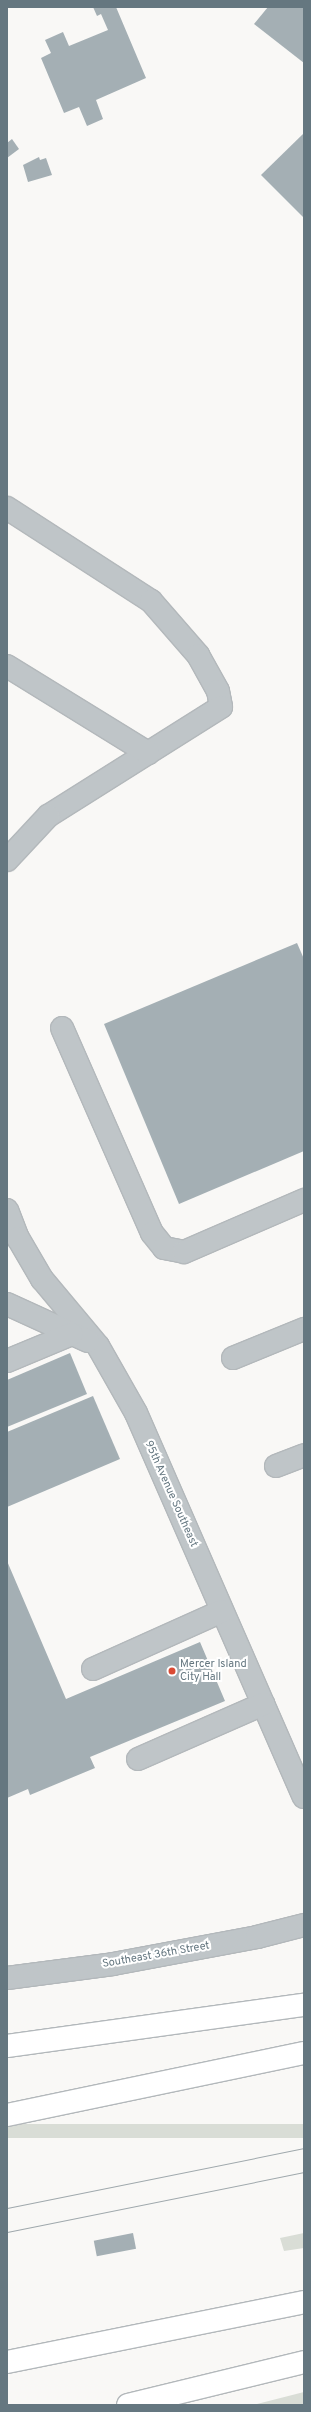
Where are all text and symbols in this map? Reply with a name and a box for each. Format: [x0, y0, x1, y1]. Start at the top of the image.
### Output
street label: 95th Avenue Southeast [142, 1439, 200, 1549]
place label: Mercer Island City Hall [180, 1658, 247, 1684]
marker: Mercer Island City Hall [167, 1666, 177, 1676]
street label: Southeast 36th Street [101, 1939, 211, 1971]

